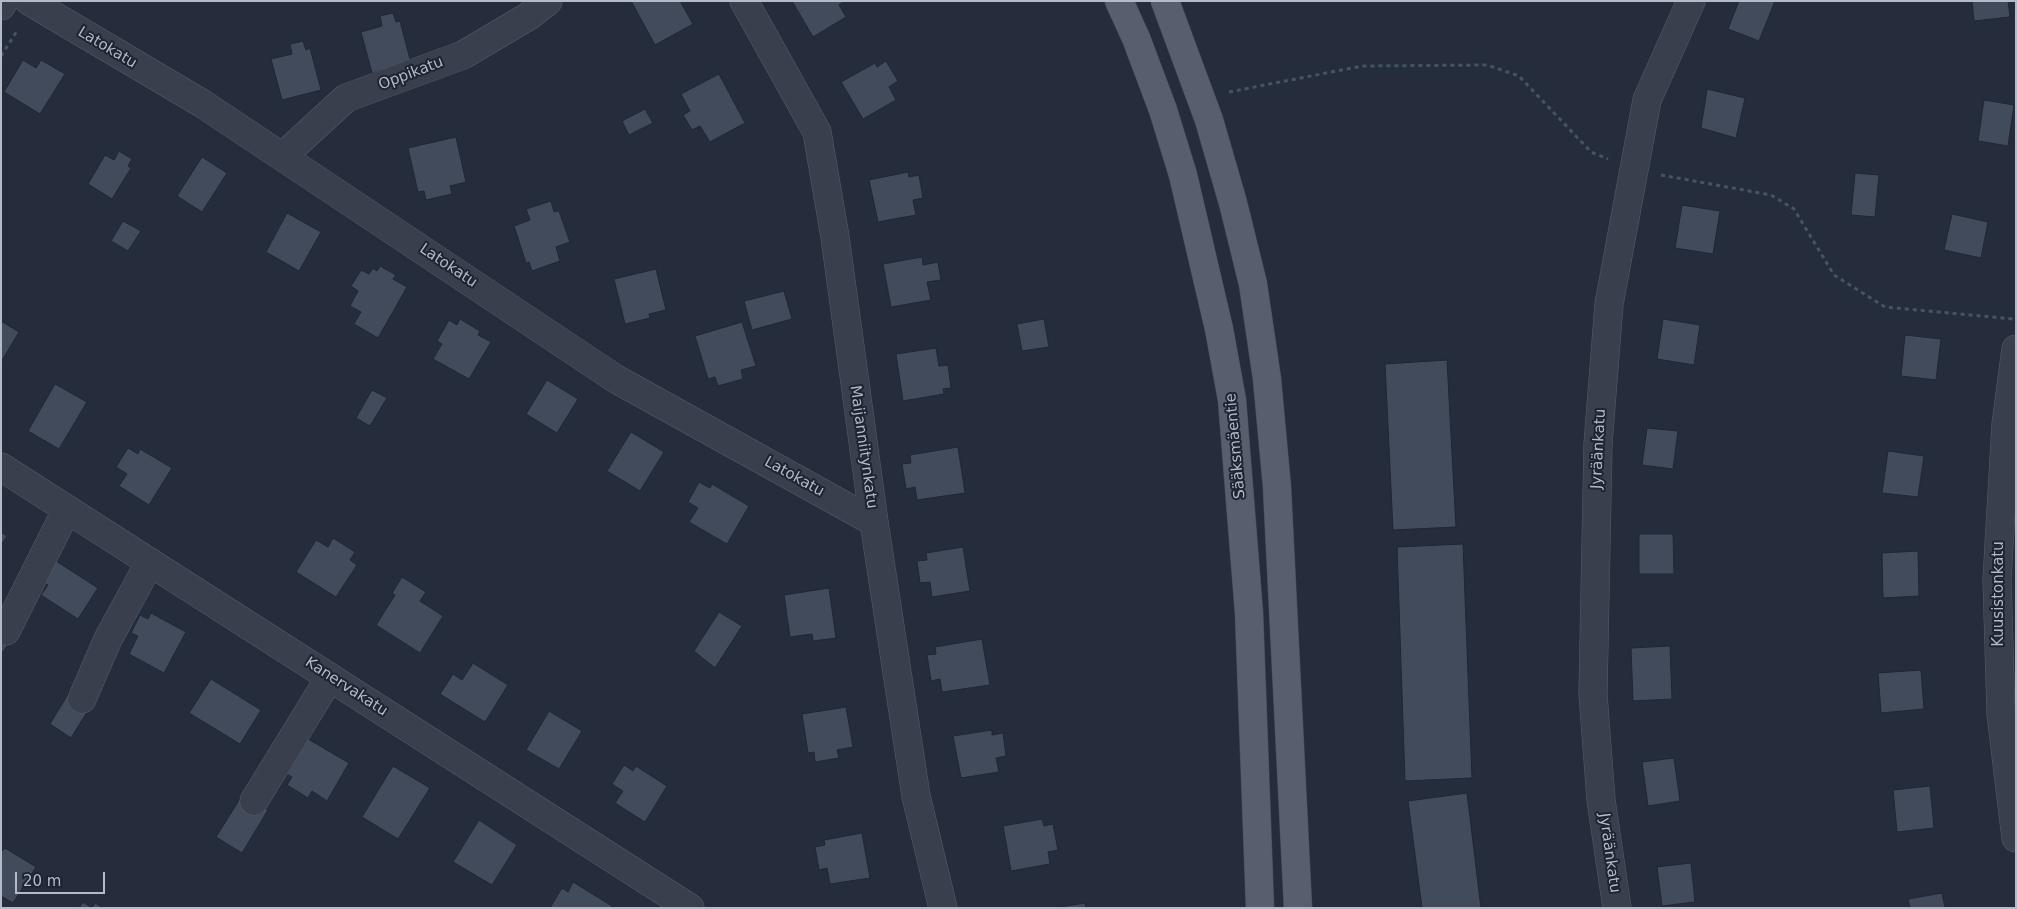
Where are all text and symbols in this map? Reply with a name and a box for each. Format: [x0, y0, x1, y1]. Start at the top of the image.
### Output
street label: Latokatu [74, 23, 140, 73]
street label: Oppikatu [376, 53, 446, 95]
street label: Latokatu [416, 240, 480, 292]
street label: Maijanniitynkatu [845, 384, 881, 510]
street label: Sääksmäentie [1222, 392, 1250, 500]
street label: Jyräänkatu [1588, 408, 1610, 490]
street label: Latokatu [761, 453, 827, 501]
street label: Kuusistonkatu [1990, 541, 2008, 647]
street label: Kanervakatu [301, 654, 391, 720]
street label: Jyräänkatu [1594, 812, 1624, 894]
scale bar [18, 862, 108, 894]
text: 20 m [23, 872, 61, 890]

